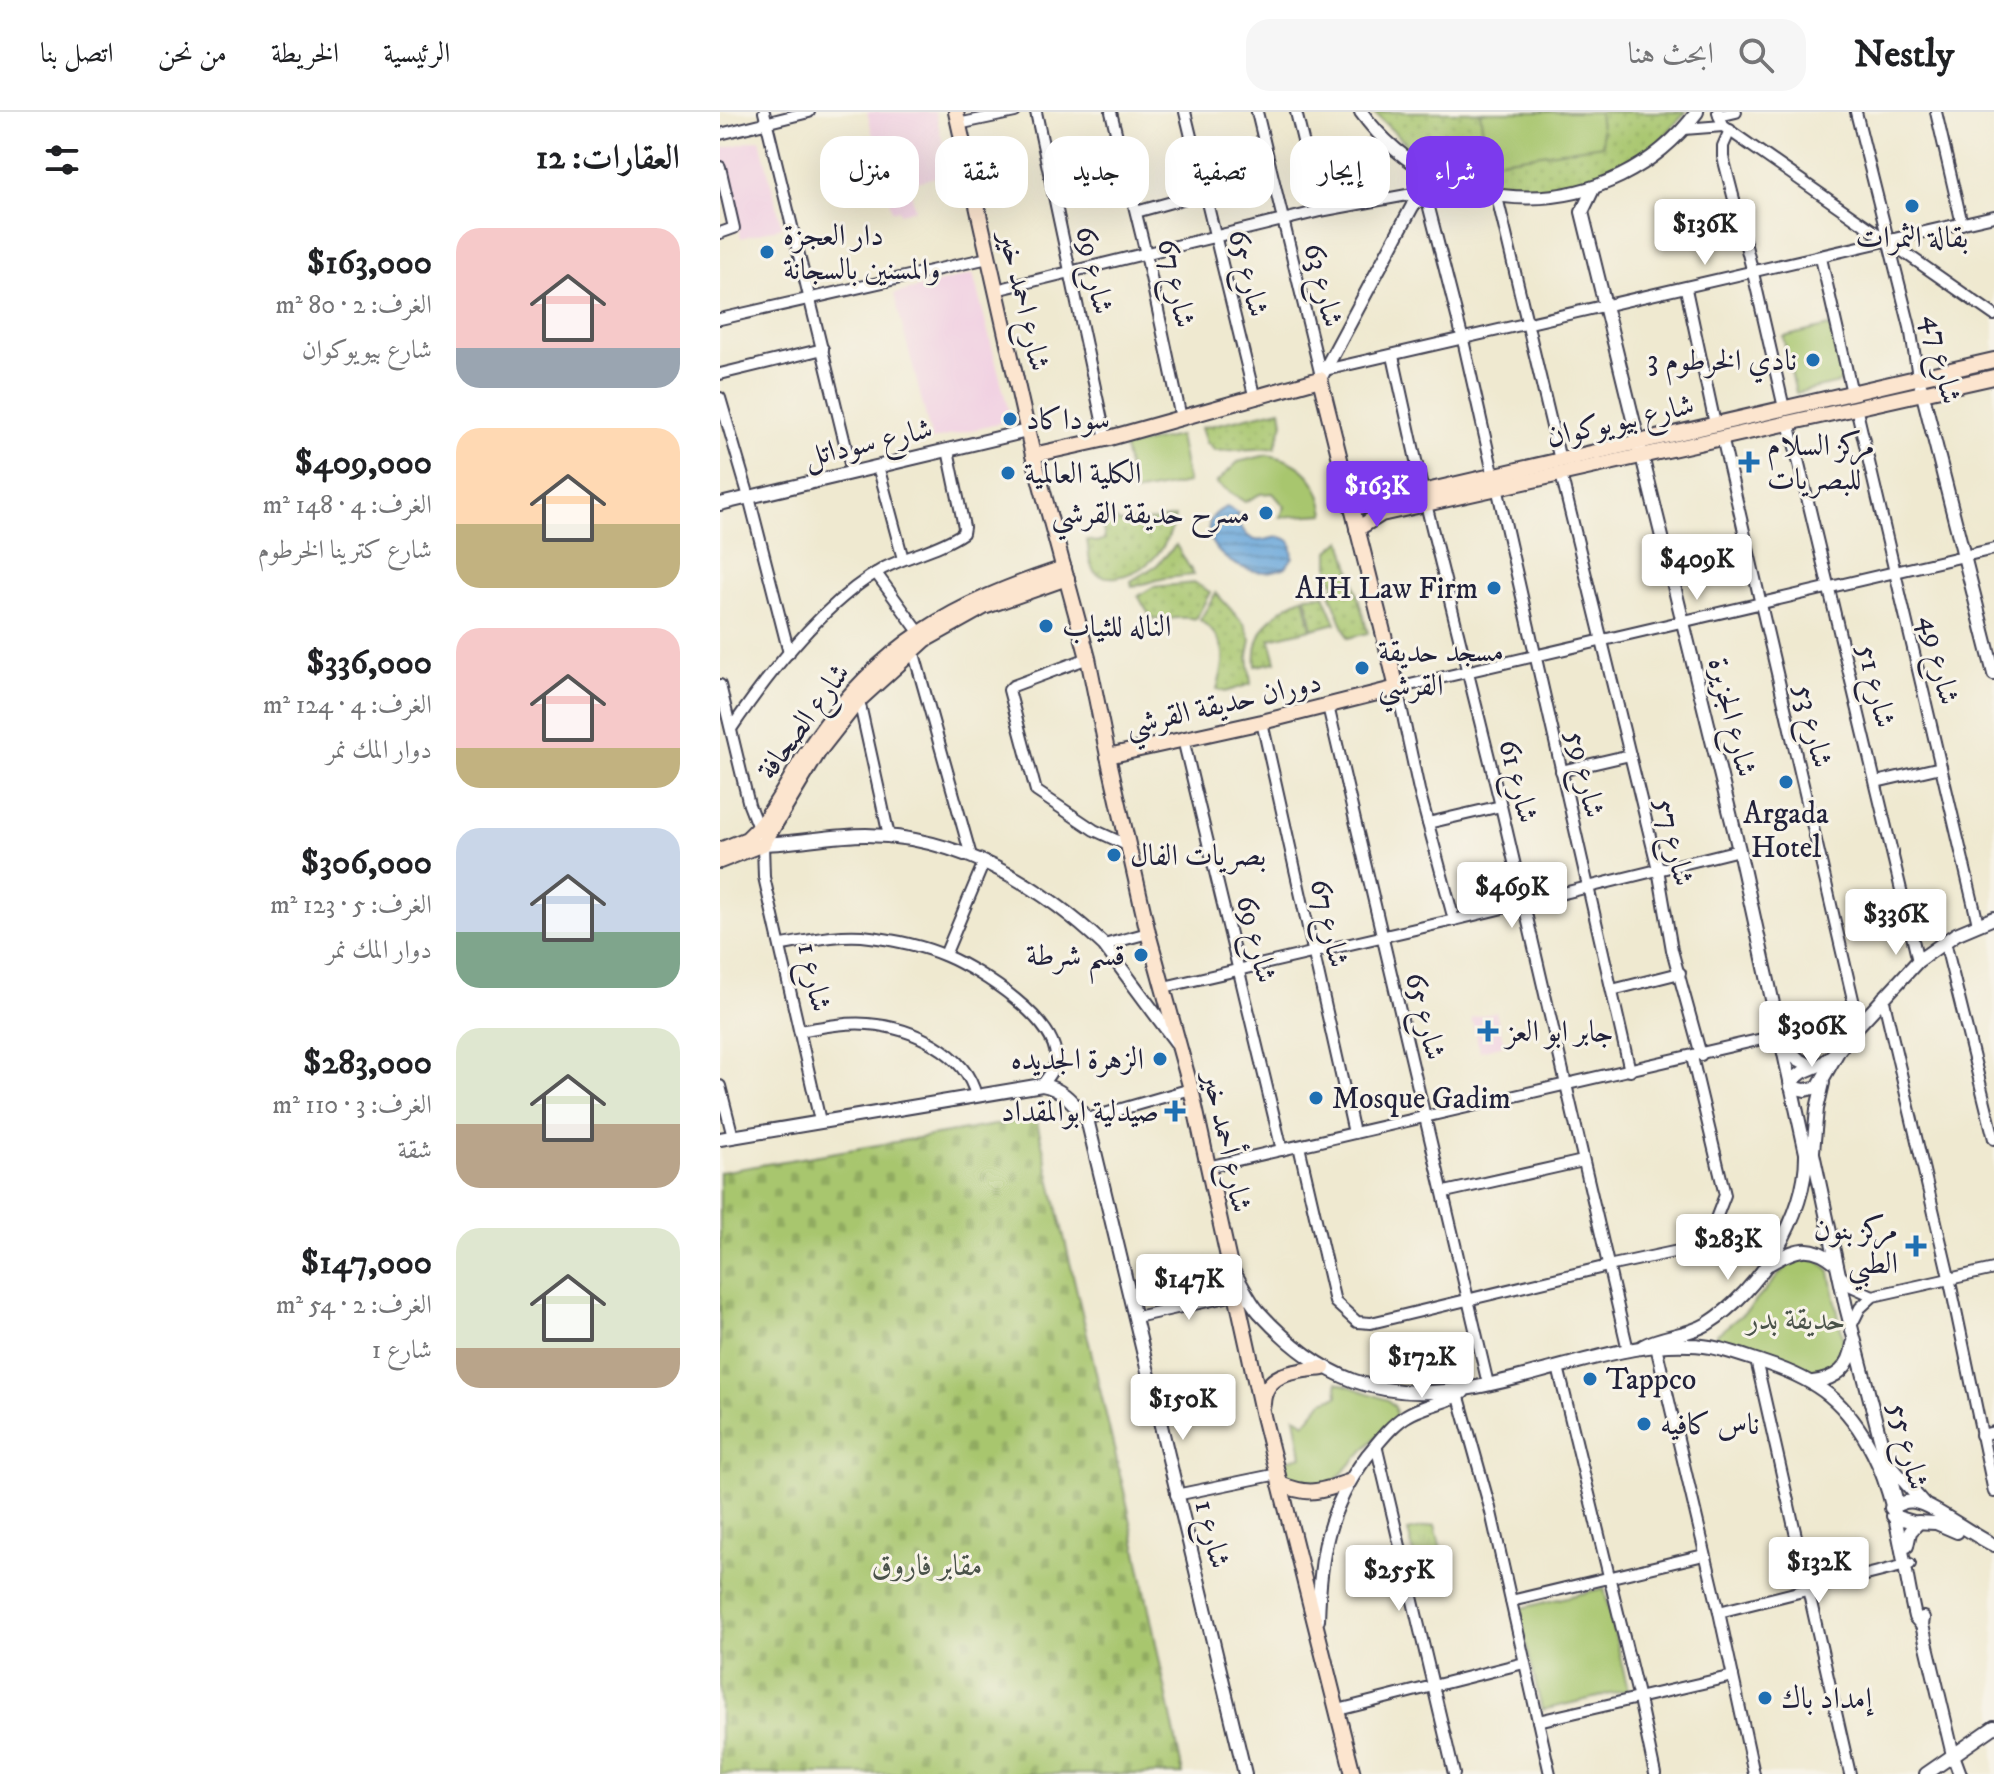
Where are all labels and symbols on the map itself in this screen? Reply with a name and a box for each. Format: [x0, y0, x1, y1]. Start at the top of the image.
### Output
marker: بقالة الثمرات [1903, 197, 1921, 215]
pin: $136K [1649, 199, 1761, 267]
place label: دار العجزة والمسنين بالسجانة [783, 218, 941, 289]
place label: بقالة الثمرات [1856, 220, 1968, 257]
street label: شارع 69 [1061, 223, 1121, 319]
street label: شارع احمد خير [984, 225, 1058, 376]
street label: شارع 65 [1214, 226, 1276, 322]
street label: شارع 67 [1143, 235, 1203, 332]
street label: شارع 63 [1289, 239, 1351, 332]
marker: دار العجزة والمسنين بالسجانة [758, 243, 776, 261]
street label: شارع 47 [1909, 311, 1969, 409]
place label: نادي الخرطوم 3 [1647, 343, 1797, 386]
marker: نادي الخرطوم 3 [1804, 351, 1822, 369]
street label: شارع بيويوكوان [1543, 387, 1699, 461]
place label: سوداكاد [1026, 402, 1110, 439]
marker: سوداكاد [1001, 410, 1019, 428]
street label: شارع سوداتل [800, 411, 937, 481]
place label: مركز السلام للبصريات [1767, 428, 1875, 499]
marker: مركز السلام للبصريات [1738, 451, 1760, 473]
place label: الكلية العالمية [1024, 456, 1141, 493]
pin: $163K [1321, 461, 1433, 529]
marker: الكلية العالمية [999, 464, 1017, 482]
place label: مسرح حديقة القرشي [1051, 496, 1250, 541]
marker: مسرح حديقة القرشي [1257, 504, 1275, 522]
pin: $409K [1641, 534, 1753, 602]
place label: AIH Law Firm [1295, 571, 1478, 608]
marker: AIH Law Firm [1485, 579, 1503, 597]
place label: الناله للثياب [1062, 609, 1171, 646]
street label: شارع 49 [1905, 612, 1967, 710]
marker: الناله للثياب [1037, 617, 1055, 635]
place label: مسجد حديقة القرشي [1378, 634, 1504, 713]
street label: شارع 51 [1843, 641, 1903, 733]
street label: شارع الجزيرة [1694, 654, 1764, 782]
street label: شارع الصحافة [750, 656, 863, 790]
marker: مسجد حديقة القرشي [1353, 659, 1371, 677]
street label: دوران حديقة القرشي [1122, 664, 1327, 753]
street label: شارع 53 [1780, 681, 1840, 773]
street label: شارع 59 [1552, 727, 1613, 823]
street label: شارع 61 [1484, 736, 1546, 828]
marker: Argada Hotel [1777, 773, 1795, 791]
street label: شارع 57 [1641, 795, 1702, 891]
place label: Argada Hotel [1743, 796, 1829, 867]
place label: بصريات الفال [1130, 838, 1266, 875]
marker: بصريات الفال [1105, 846, 1123, 864]
pin: $469K [1456, 862, 1568, 930]
street label: شارع 67 [1296, 875, 1357, 972]
pin: $336K [1840, 889, 1952, 957]
street label: شارع 69 [1222, 892, 1284, 988]
place label: قسم شرطة [1026, 938, 1125, 984]
street label: شارع 1 [783, 939, 839, 1016]
marker: قسم شرطة [1132, 946, 1150, 964]
street label: شارع 65 [1391, 969, 1453, 1065]
pin: $306K [1756, 1001, 1868, 1069]
place label: جابر ابو العز [1503, 1014, 1614, 1051]
marker: جابر ابو العز [1477, 1020, 1499, 1042]
place label: الزهرة الجديده [1011, 1042, 1144, 1079]
marker: الزهرة الجديده [1151, 1050, 1169, 1068]
street label: شارع أحمد خير [1188, 1065, 1263, 1217]
place label: Mosque Gadim [1332, 1081, 1511, 1118]
marker: Mosque Gadim [1307, 1089, 1325, 1107]
place label: صيدلية ابوالمقداد [1001, 1094, 1159, 1131]
marker: صيدلية ابوالمقداد [1166, 1102, 1184, 1120]
place label: مركز بنون الطبي [1813, 1212, 1898, 1291]
pin: $283K [1672, 1214, 1784, 1282]
marker: مركز بنون الطبي [1905, 1235, 1927, 1257]
pin: $147K [1133, 1254, 1245, 1322]
park label: حديقة بدر [1744, 1302, 1845, 1339]
pin: $172K [1366, 1332, 1478, 1400]
place label: Tappco [1606, 1362, 1696, 1399]
marker: Tappco [1581, 1370, 1599, 1388]
pin: $150K [1127, 1374, 1239, 1442]
street label: شارع 55 [1874, 1399, 1936, 1495]
place label: ناس كافيه [1660, 1407, 1760, 1444]
marker: ناس كافيه [1635, 1415, 1653, 1433]
street label: شارع 1 [1180, 1496, 1238, 1574]
pin: $132K [1763, 1537, 1875, 1605]
pin: $255K [1343, 1545, 1455, 1613]
park label: مقابر فاروق [872, 1548, 982, 1585]
place label: إمداد باك [1781, 1681, 1875, 1718]
marker: إمداد باك [1756, 1689, 1774, 1707]

